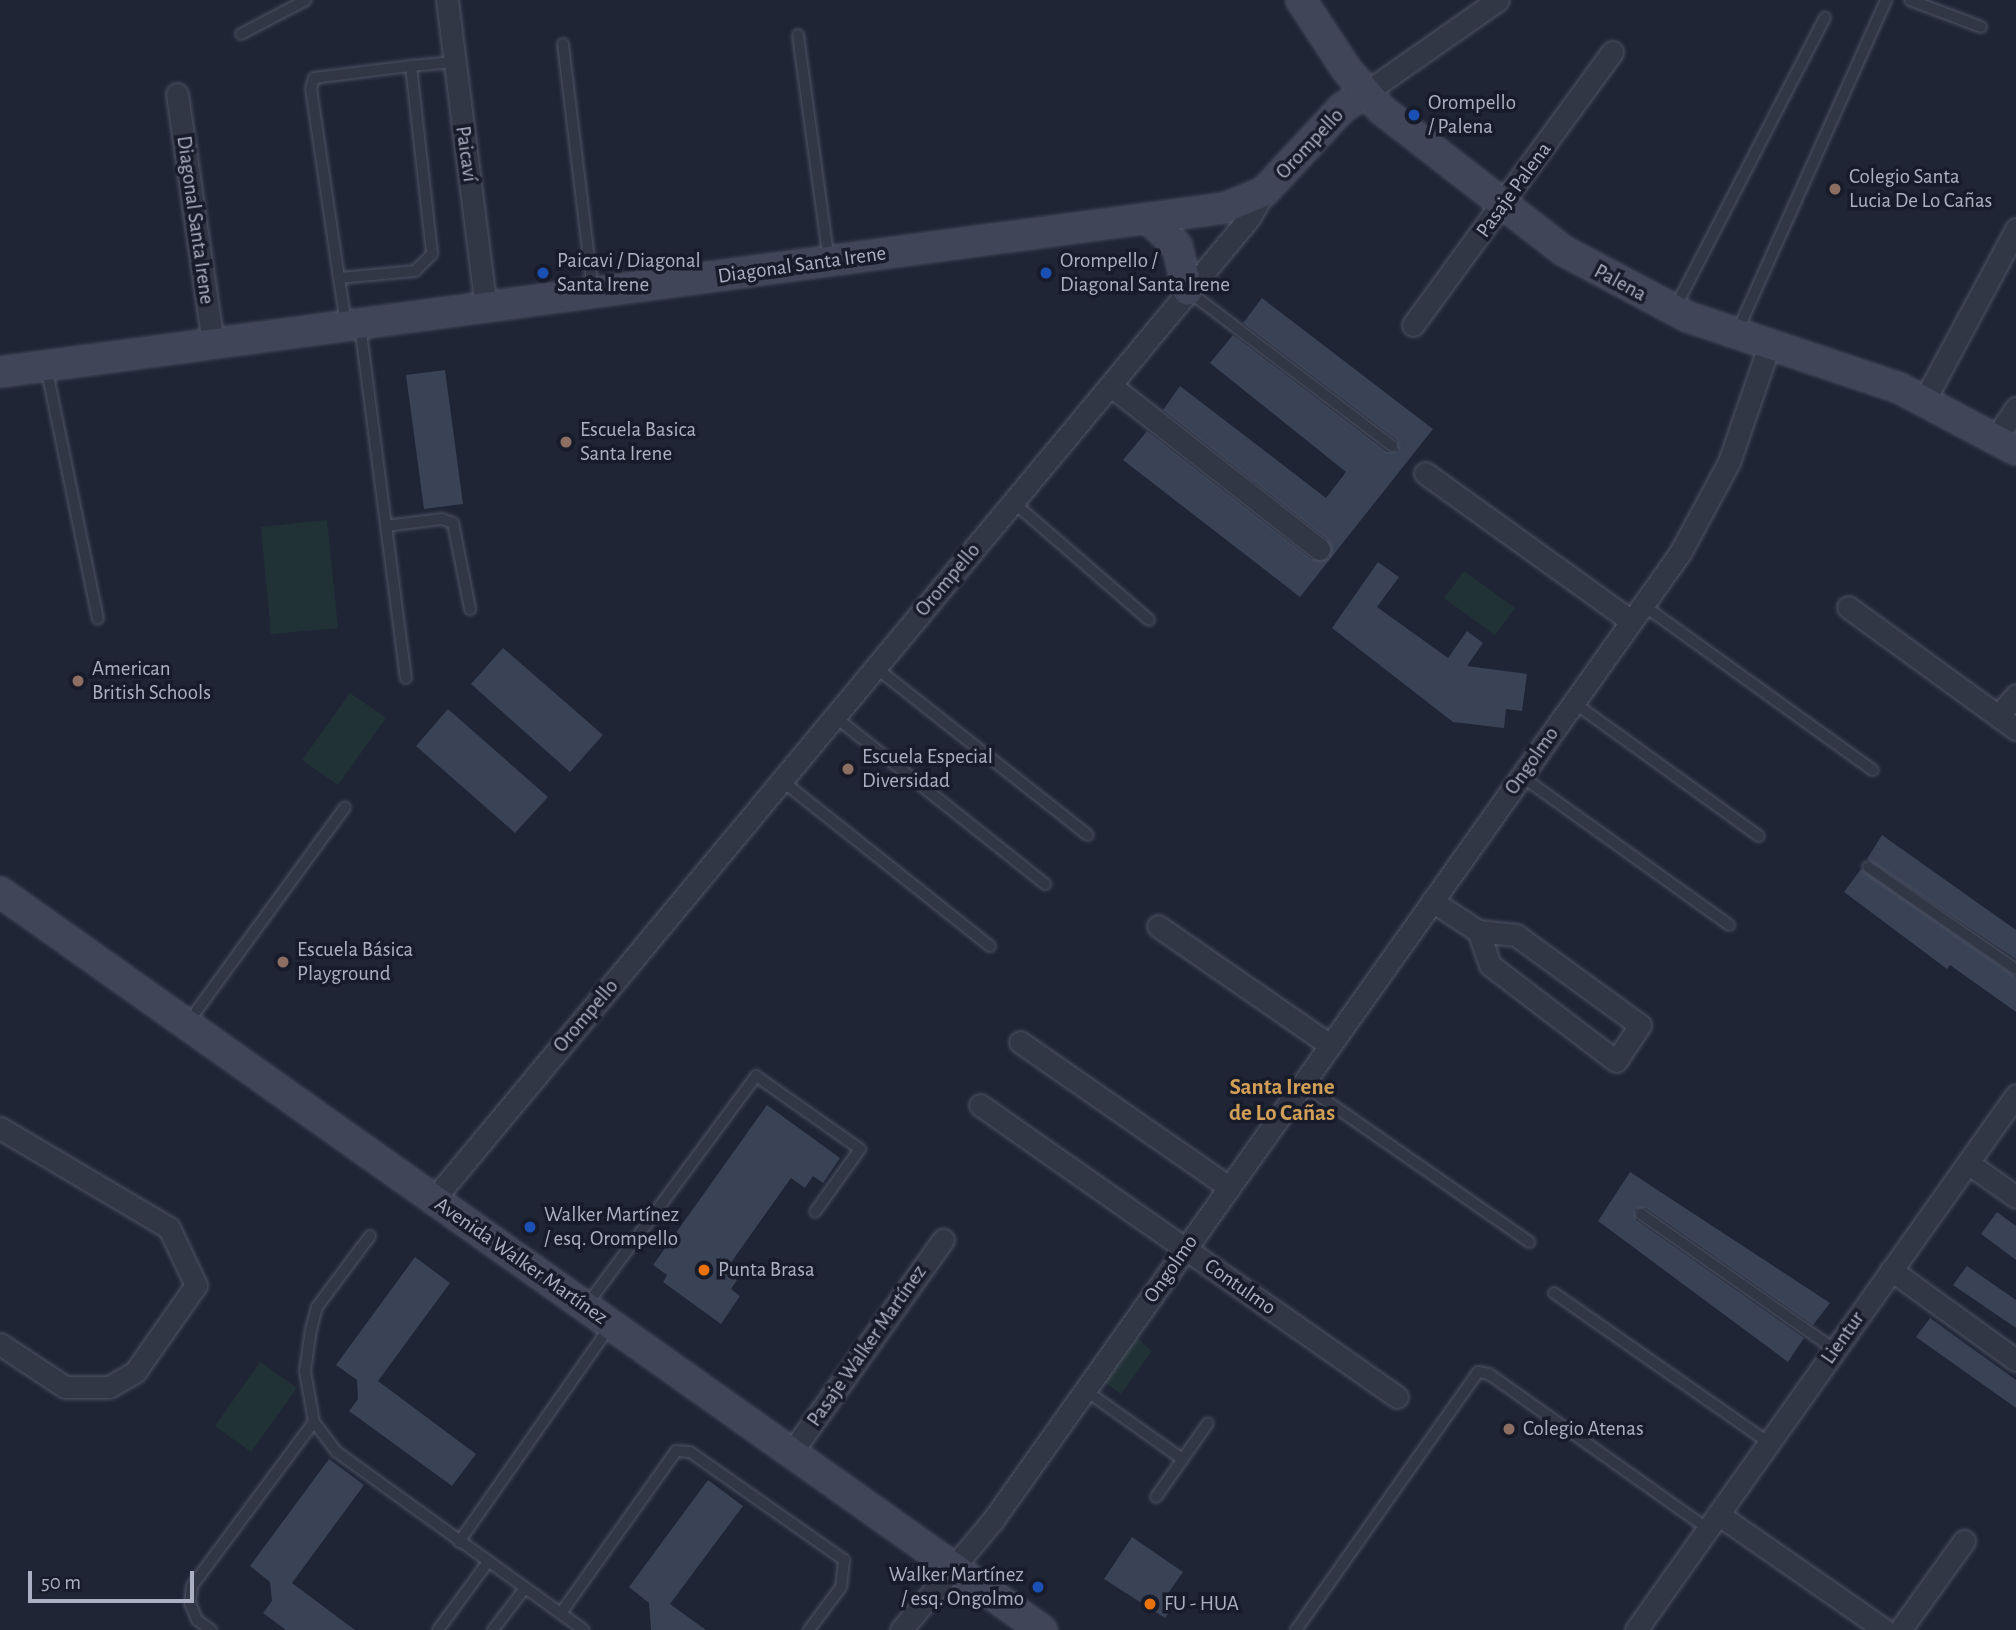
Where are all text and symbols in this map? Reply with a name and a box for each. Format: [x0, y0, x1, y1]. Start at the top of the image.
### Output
place label: Orompello / Palena [1428, 90, 1516, 140]
street label: Orompello [1271, 103, 1349, 185]
marker: Orompello / Palena [1406, 107, 1422, 123]
street label: Paicaví [450, 124, 482, 184]
street label: Diagonal Santa Irene [171, 134, 219, 306]
street label: Pasaje Palena [1471, 137, 1557, 243]
place label: Colegio Santa Lucia De Lo Cañas [1849, 164, 1992, 214]
marker: Colegio Santa Lucia De Lo Cañas [1827, 181, 1843, 197]
street label: Diagonal Santa Irene [716, 241, 888, 289]
place label: Paicavi / Diagonal Santa Irene [557, 248, 701, 298]
place label: Orompello / Diagonal Santa Irene [1060, 248, 1230, 298]
street label: Palena [1590, 259, 1650, 307]
marker: Paicavi / Diagonal Santa Irene [535, 265, 551, 281]
marker: Orompello / Diagonal Santa Irene [1038, 265, 1054, 281]
place label: Escuela Basica Santa Irene [580, 417, 696, 467]
marker: Escuela Basica Santa Irene [558, 434, 574, 450]
street label: Orompello [910, 538, 986, 622]
place label: American British Schools [92, 656, 211, 706]
marker: American British Schools [70, 673, 86, 689]
street label: Ongolmo [1500, 722, 1564, 800]
place label: Escuela Especial Diversidad [862, 744, 993, 794]
marker: Escuela Especial Diversidad [840, 761, 856, 777]
place label: Escuela Básica Playground [297, 937, 413, 987]
marker: Escuela Básica Playground [275, 954, 291, 970]
street label: Orompello [548, 974, 624, 1058]
district label: Santa Irene de Lo Cañas [1229, 1074, 1335, 1128]
street label: Avenida Walker Martínez [430, 1192, 612, 1330]
place label: Walker Martínez / esq. Orompello [544, 1202, 679, 1252]
marker: Walker Martínez / esq. Orompello [522, 1219, 538, 1235]
street label: Ongolmo [1139, 1230, 1203, 1308]
street label: Contulmo [1200, 1253, 1280, 1321]
place label: Punta Brasa [718, 1257, 815, 1283]
street label: Pasaje Walker Martínez [802, 1260, 932, 1432]
marker: Punta Brasa [696, 1262, 712, 1278]
street label: Lientur [1816, 1307, 1870, 1369]
place label: Colegio Atenas [1523, 1416, 1644, 1442]
marker: Colegio Atenas [1501, 1421, 1517, 1437]
scale bar [32, 1556, 198, 1600]
place label: Walker Martínez / esq. Ongolmo [889, 1562, 1024, 1612]
text: 50 m [41, 1572, 81, 1593]
marker: Walker Martínez / esq. Ongolmo [1030, 1579, 1046, 1595]
place label: FU - HUA [1164, 1591, 1239, 1617]
marker: FU - HUA [1142, 1596, 1158, 1612]

